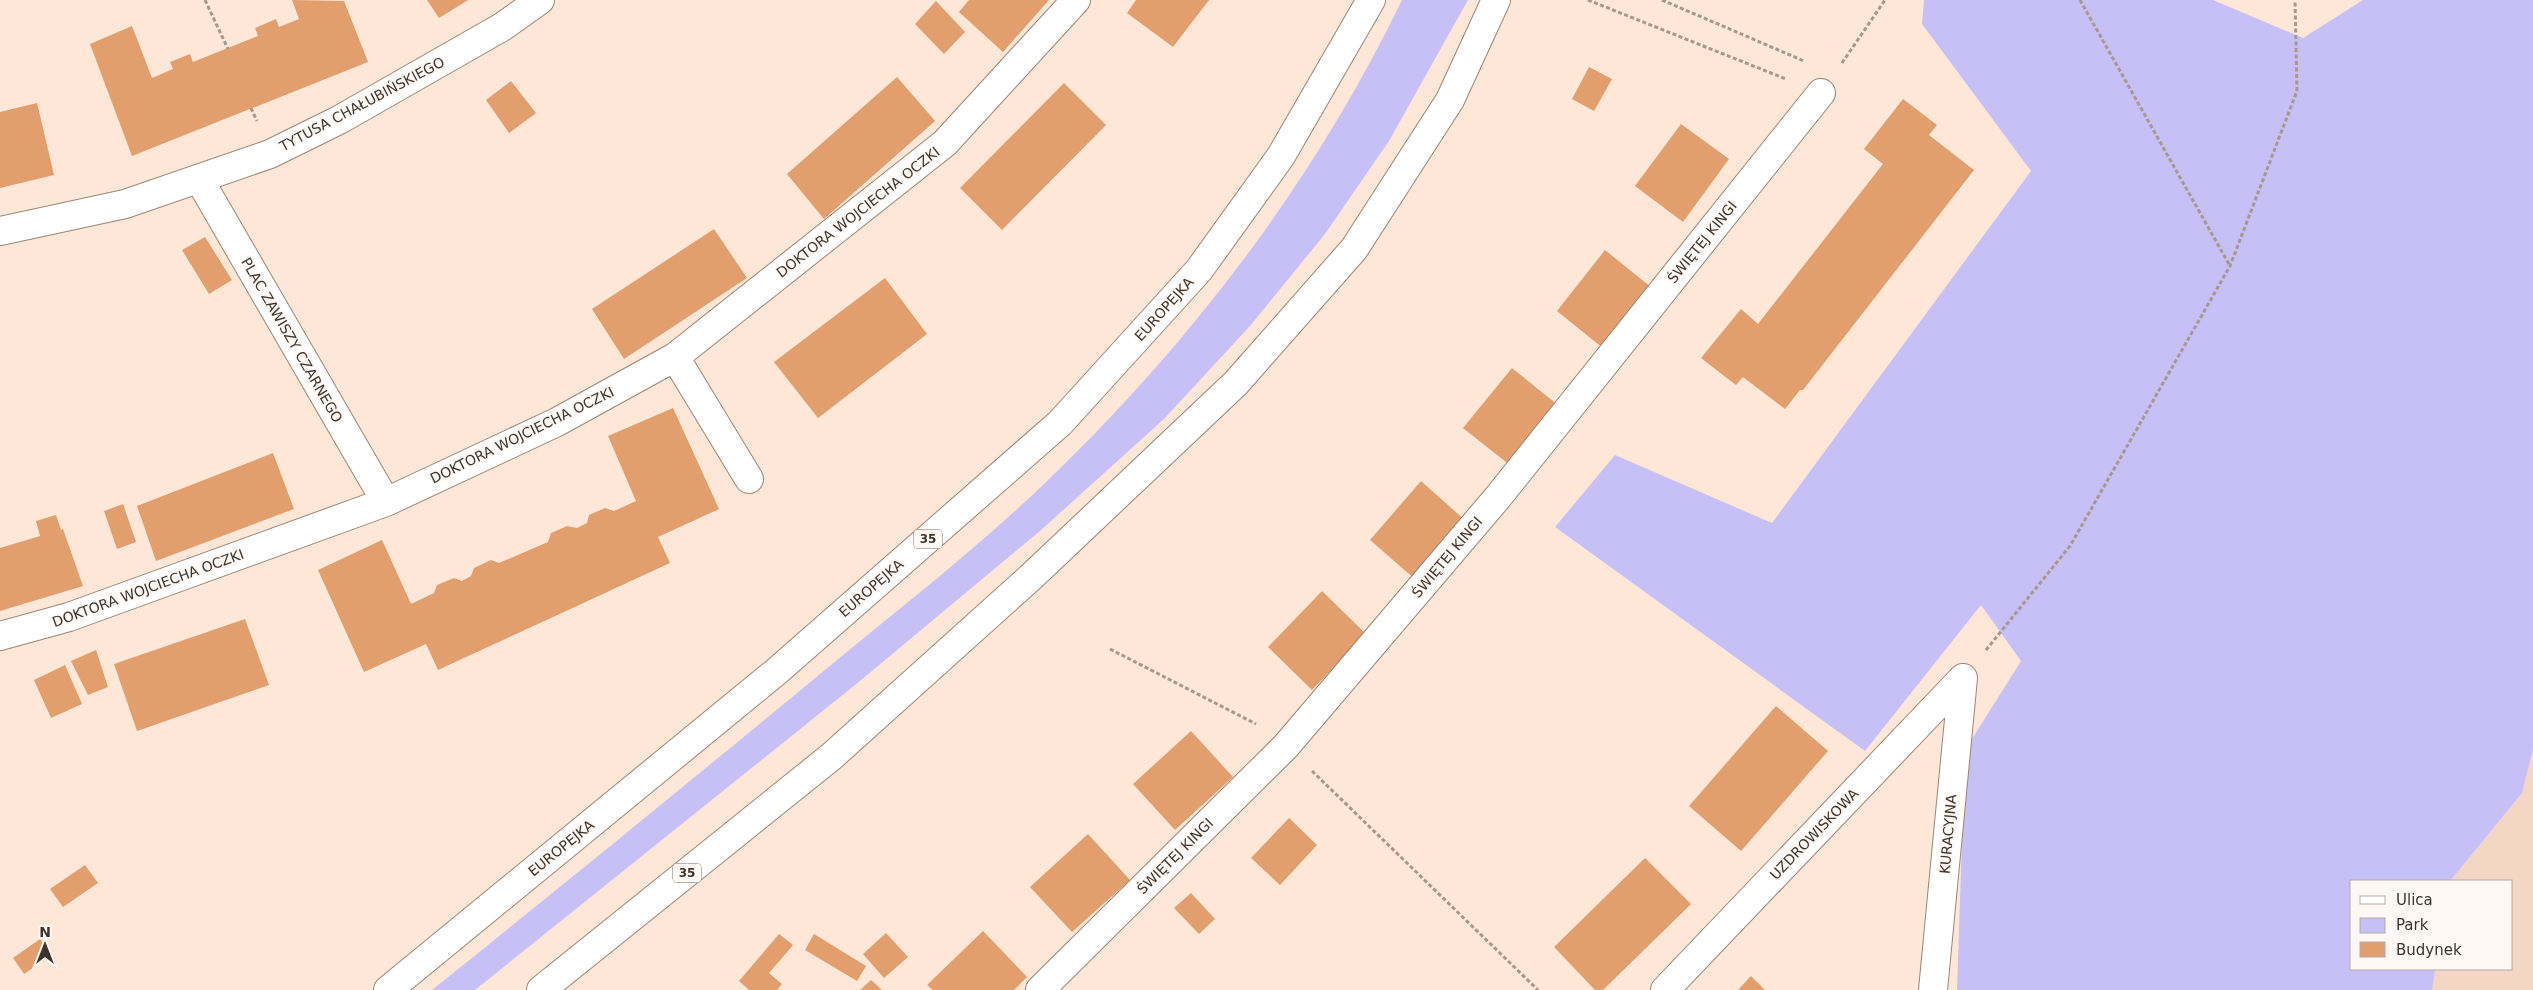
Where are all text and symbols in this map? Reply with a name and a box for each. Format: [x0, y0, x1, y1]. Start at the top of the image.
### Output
street label: TYTUSA CHAŁUBIŃSKIEGO [276, 53, 447, 155]
street label: DOKTORA WOJCIECHA OCZKI [773, 143, 943, 281]
street label: ŚWIĘTEJ KINGI [1663, 197, 1740, 286]
street label: PLAC ZAWISZY CZARNEGO [238, 255, 346, 425]
street label: EUROPEJKA [1131, 274, 1197, 344]
street label: DOKTORA WOJCIECHA OCZKI [428, 383, 616, 487]
street label: ŚWIĘTEJ KINGI [1408, 513, 1485, 601]
road number: 35 [914, 530, 942, 548]
street label: DOKTORA WOJCIECHA OCZKI [50, 546, 246, 630]
street label: EUROPEJKA [836, 556, 907, 620]
street label: UZDROWISKOWA [1767, 785, 1862, 883]
street label: KURACYJNA [1937, 793, 1959, 874]
street label: ŚWIĘTEJ KINGI [1133, 814, 1216, 897]
street label: EUROPEJKA [525, 816, 597, 879]
road number: 35 [673, 864, 701, 882]
legend [2350, 880, 2513, 970]
text: Ulica [2396, 891, 2433, 909]
text: Park [2396, 916, 2429, 934]
north arrow [20, 920, 70, 970]
text: N [39, 924, 51, 940]
text: Budynek [2396, 941, 2462, 959]

